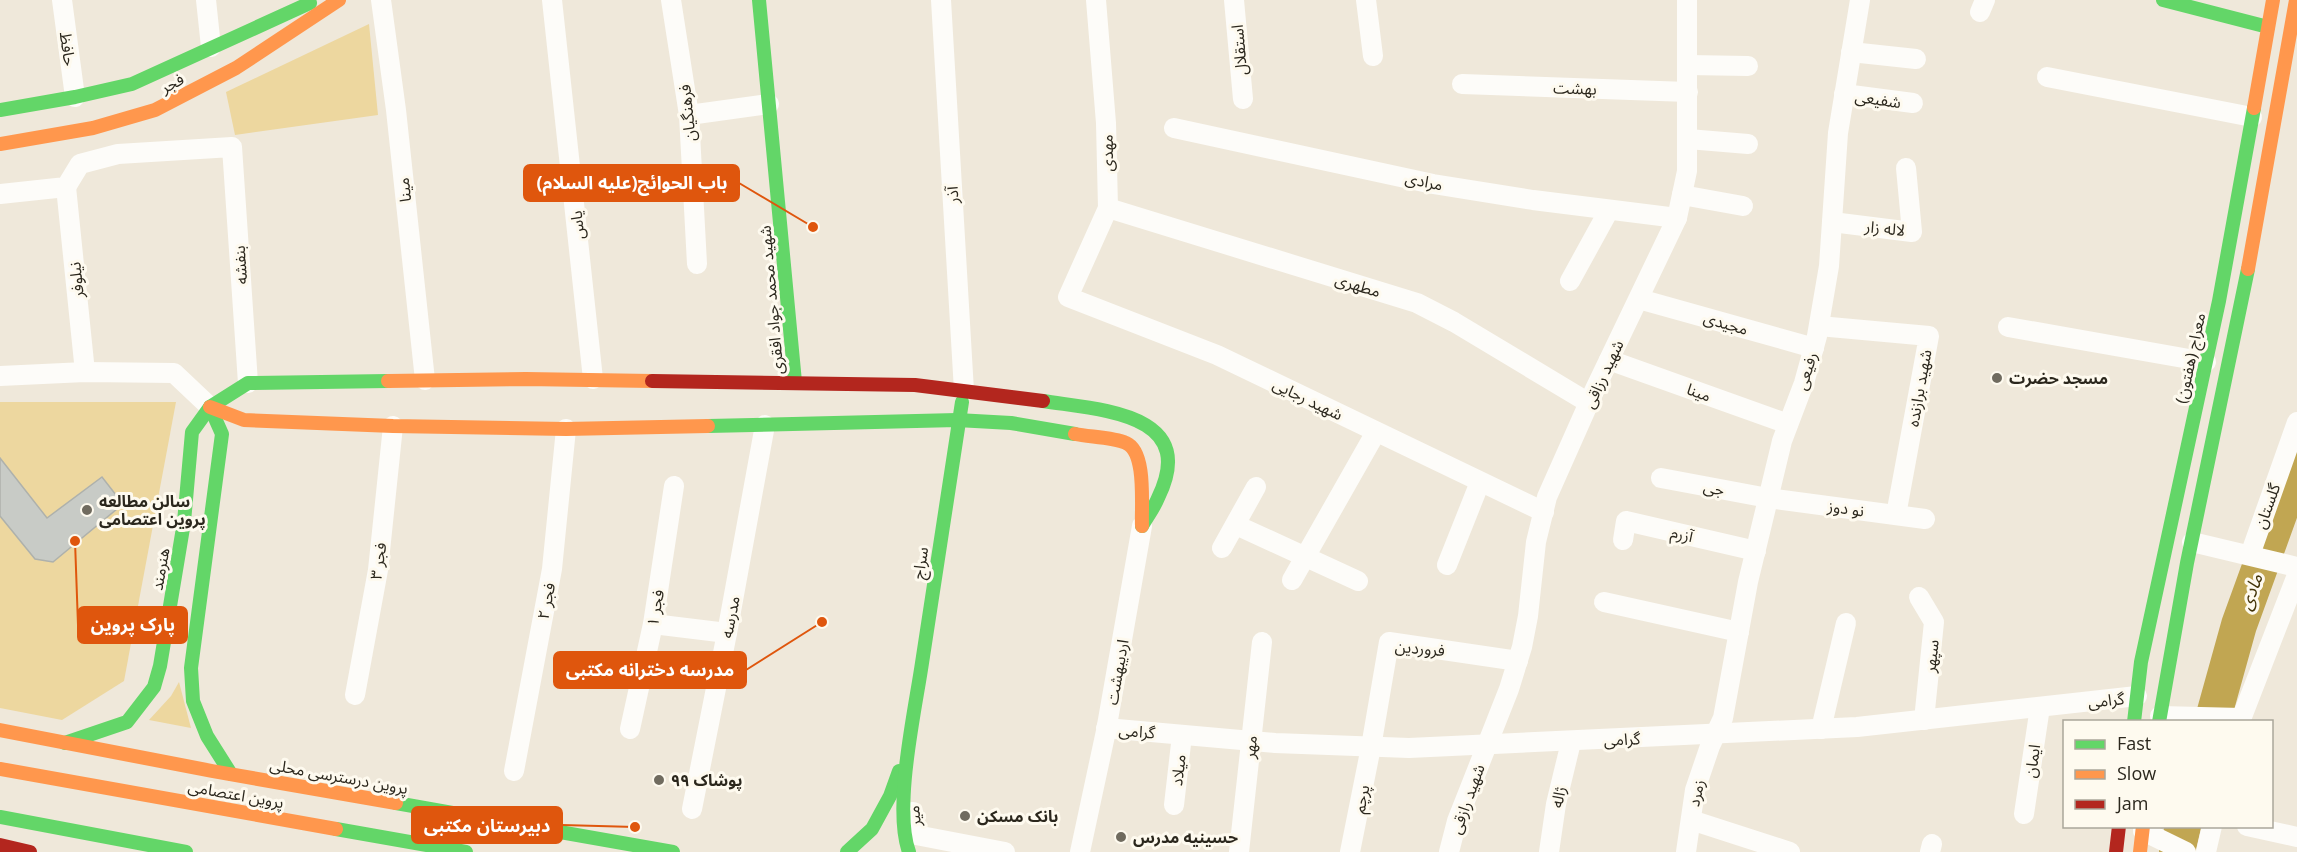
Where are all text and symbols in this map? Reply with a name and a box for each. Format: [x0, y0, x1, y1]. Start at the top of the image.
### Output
street label: استقلال [1226, 24, 1252, 76]
street label: حافظ [55, 30, 81, 68]
street label: فجر [155, 68, 188, 99]
street label: بهشت [1553, 76, 1597, 100]
street label: فرهنگیان [673, 83, 701, 143]
street label: شفیعی [1853, 85, 1903, 113]
street label: مهدی [1096, 134, 1118, 172]
callout: باب الحوائج(علیه السلام) [524, 165, 739, 201]
street label: مرادی [1403, 167, 1445, 195]
text: باب الحوائج(علیه السلام) [536, 170, 728, 196]
street label: مینا [392, 177, 416, 203]
street label: آذر [940, 184, 963, 205]
street label: یاس [565, 210, 589, 240]
street label: لاله زار [1863, 215, 1906, 241]
street label: شهید محمد جواد افقری [754, 224, 788, 376]
street label: بنفشه [228, 245, 252, 285]
street label: نیلوفر [63, 261, 89, 300]
street label: مطهری [1333, 268, 1383, 302]
street label: مجیدی [1701, 306, 1751, 340]
street label: معراج (هفتون) [2170, 311, 2212, 406]
street label: شهید رزاقی [1578, 336, 1628, 412]
street label: شهید برازنده [1901, 348, 1937, 428]
street label: رفیعی [1790, 349, 1822, 393]
place label: مسجد حضرت [2009, 367, 2108, 389]
marker: مسجد حضرت [1990, 371, 2004, 385]
street label: شهید رجایی [1269, 373, 1347, 425]
street label: مینا [1684, 377, 1714, 407]
street label: جی [1701, 475, 1727, 501]
street label: گلستان [2249, 480, 2285, 532]
place label: سالن مطالعه پروین اعتصامی [99, 490, 206, 530]
street label: نو دوز [1825, 494, 1866, 521]
marker: سالن مطالعه پروین اعتصامی [80, 503, 94, 517]
street label: آزرم [1668, 521, 1697, 550]
street label: فجر ۳ [365, 541, 391, 581]
street label: سراج [907, 545, 935, 581]
street label: هنرمند [145, 546, 175, 592]
water label: مادی [2232, 570, 2268, 613]
street label: فجر ۲ [532, 581, 560, 621]
street label: فجر ۱ [641, 588, 669, 628]
street label: مدرسه [715, 594, 745, 640]
callout: پارک پروین [78, 607, 187, 643]
text: پارک پروین [91, 612, 175, 637]
street label: فروردین [1394, 635, 1446, 661]
street label: اردیبهشت [1100, 637, 1134, 707]
street label: سپهر [1918, 638, 1944, 675]
callout: مدرسه دخترانه مکتبی [554, 652, 746, 688]
text: مدرسه دخترانه مکتبی [566, 657, 734, 681]
street label: گرامی [2087, 687, 2126, 713]
street label: گرامی [1118, 718, 1157, 744]
legend [2063, 720, 2273, 828]
street label: گرامی [1603, 727, 1641, 751]
text: Fast [2117, 731, 2151, 755]
street label: مهر [1238, 734, 1262, 761]
street label: ایمان [2019, 743, 2045, 779]
street label: پروین درسترسی محلی [268, 753, 410, 799]
street label: میلاد [1165, 753, 1191, 787]
street label: شهید رازقی [1444, 761, 1490, 837]
text: Slow [2117, 761, 2156, 785]
place label: پوشاک ۹۹ [671, 769, 742, 791]
marker: پوشاک ۹۹ [652, 773, 666, 787]
street label: پروین اعتصامی [186, 775, 286, 813]
street label: زمرد [1682, 777, 1710, 809]
street label: پرچم [1347, 783, 1377, 816]
street label: ژاله [1545, 784, 1571, 810]
text: Jam [2115, 791, 2149, 815]
street label: میر [902, 805, 926, 828]
place label: بانک مسکن [977, 805, 1058, 827]
callout: دبیرستان مکتبی [412, 807, 562, 843]
marker: بانک مسکن [958, 809, 972, 823]
text: دبیرستان مکتبی [424, 813, 550, 837]
place label: حسینیه مدرس [1133, 826, 1238, 848]
marker: حسینیه مدرس [1114, 830, 1128, 844]

